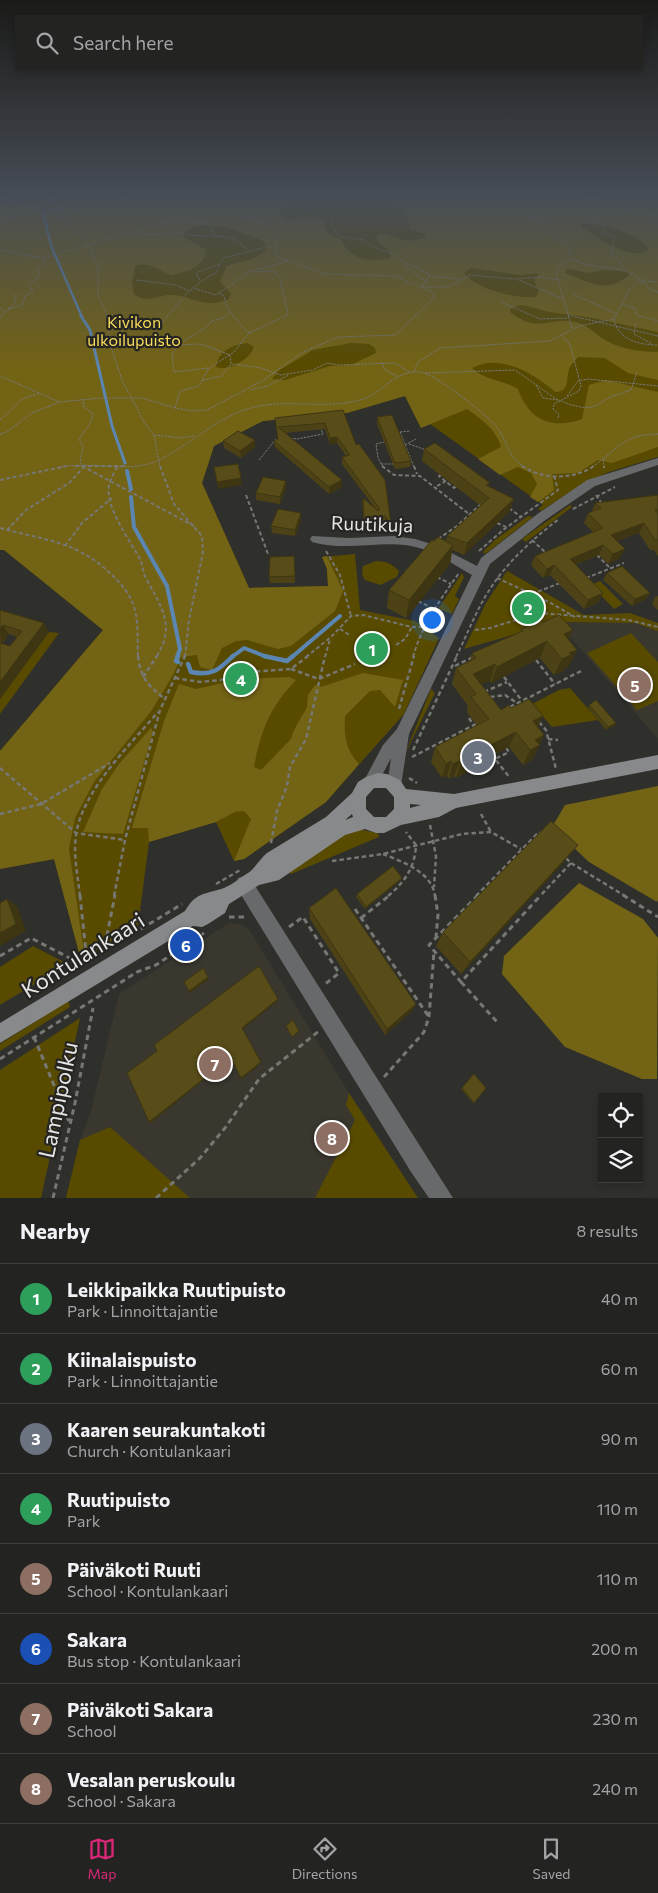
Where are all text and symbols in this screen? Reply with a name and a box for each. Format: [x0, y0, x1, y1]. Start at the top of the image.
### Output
search box [15, 15, 643, 70]
icon: search [33, 29, 61, 57]
text: Search here [73, 31, 173, 54]
park label: Kivikon ulkoilupuisto [87, 312, 181, 349]
street label: Ruutikuja [331, 511, 414, 536]
pin: 2 [512, 589, 544, 627]
your location [419, 607, 445, 633]
pin: 1 [356, 630, 388, 668]
pin: 4 [225, 660, 257, 698]
pin: 5 [619, 666, 651, 704]
pin: 3 [462, 738, 494, 776]
street label: Kontulankaari [16, 906, 149, 1003]
pin: 6 [170, 926, 202, 964]
street label: Lampipolku [32, 1039, 83, 1160]
pin: 7 [199, 1045, 231, 1083]
map controls [598, 1093, 643, 1183]
button: locate [598, 1093, 643, 1138]
pin: 8 [316, 1119, 348, 1157]
button: layers [598, 1138, 643, 1183]
text: Nearby [20, 1218, 90, 1243]
text: 8 results [577, 1221, 638, 1240]
text: Leikkipaikka Ruutipuisto [67, 1278, 286, 1301]
text: 1 [32, 1289, 40, 1308]
text: 40 m [601, 1289, 638, 1308]
text: Park · Linnoittajantie [67, 1301, 218, 1320]
text: Kiinalaispuisto [67, 1348, 197, 1371]
text: 2 [31, 1359, 41, 1378]
text: 60 m [601, 1359, 638, 1378]
text: Park · Linnoittajantie [67, 1371, 218, 1390]
text: Kaaren seurakuntakoti [67, 1418, 266, 1441]
text: 3 [31, 1429, 41, 1448]
text: 90 m [601, 1429, 638, 1448]
text: Church · Kontulankaari [67, 1441, 231, 1460]
text: Ruutipuisto [67, 1488, 170, 1511]
text: 4 [31, 1499, 41, 1518]
text: 110 m [597, 1499, 638, 1518]
text: Park [67, 1511, 100, 1530]
text: Päiväkoti Ruuti [67, 1558, 201, 1581]
text: 5 [31, 1569, 41, 1588]
text: 110 m [597, 1569, 638, 1588]
text: School · Kontulankaari [67, 1581, 228, 1600]
text: Sakara [67, 1628, 127, 1651]
text: 6 [31, 1639, 41, 1658]
text: 200 m [591, 1639, 638, 1658]
text: Bus stop · Kontulankaari [67, 1651, 241, 1670]
text: Päiväkoti Sakara [67, 1698, 213, 1721]
text: 7 [32, 1709, 40, 1728]
text: 230 m [593, 1709, 638, 1728]
text: School [67, 1721, 117, 1740]
text: Vesalan peruskoulu [67, 1768, 235, 1791]
text: 8 [31, 1779, 41, 1798]
text: 240 m [592, 1779, 638, 1798]
text: School · Sakara [67, 1791, 176, 1810]
tab: Map [88, 1835, 116, 1882]
tab: Directions [292, 1835, 357, 1882]
tab: Saved [533, 1835, 570, 1882]

